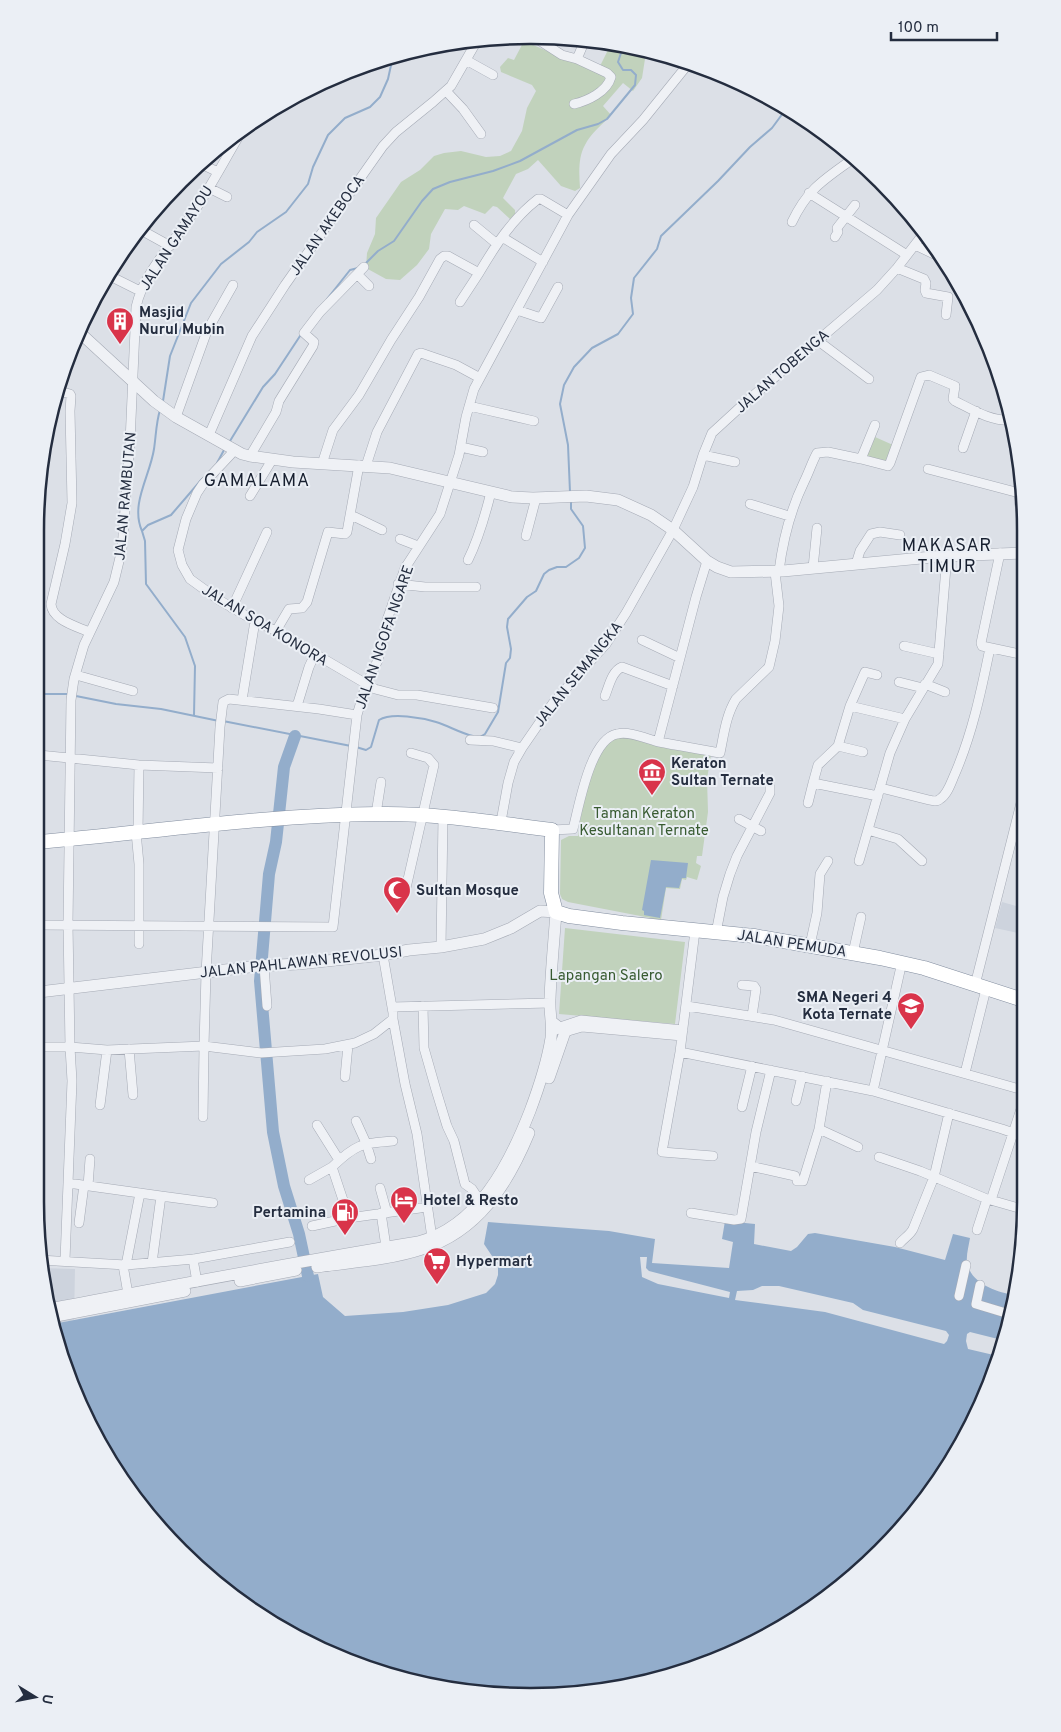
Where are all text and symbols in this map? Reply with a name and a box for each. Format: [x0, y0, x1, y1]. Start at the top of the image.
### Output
scale bar [891, 10, 997, 42]
text: 100 m [898, 19, 939, 38]
street label: JALAN AKEBOCA [286, 172, 370, 280]
street label: JALAN GAMAYOU [136, 183, 218, 295]
place label: Masjid Nurul Mubin [139, 304, 225, 340]
building icon: Masjid Nurul Mubin [105, 306, 135, 345]
street label: JALAN TOBENGA [732, 326, 834, 418]
street label: JALAN RAMBUTAN [111, 431, 142, 561]
district label: GAMALAMA [204, 470, 310, 493]
district label: MAKASAR TIMUR [902, 535, 992, 579]
street label: JALAN NGOFA NGARE [352, 563, 419, 712]
street label: JALAN SOA KONORA [198, 581, 331, 672]
street label: JALAN SEMANGKA [531, 618, 628, 732]
place label: Keraton Sultan Ternate [671, 755, 774, 791]
museum icon: Keraton Sultan Ternate [637, 757, 667, 796]
park label: Taman Keraton Kesultanan Ternate [579, 805, 709, 841]
mosque icon: Sultan Mosque [382, 875, 412, 914]
place label: Sultan Mosque [416, 882, 519, 901]
street label: JALAN PEMUDA [736, 926, 848, 963]
street label: JALAN PAHLAWAN REVOLUSI [199, 943, 403, 984]
park label: Lapangan Salero [549, 967, 663, 986]
place label: SMA Negeri 4 Kota Ternate [797, 989, 892, 1025]
school or university icon: SMA Negeri 4 Kota Ternate [896, 991, 926, 1030]
hotel icon: Hotel & Resto [389, 1185, 419, 1224]
place label: Hotel & Resto [423, 1192, 518, 1211]
fuel station icon: Pertamina [330, 1197, 360, 1236]
place label: Pertamina [253, 1204, 326, 1223]
supermarket icon: Hypermart [422, 1246, 452, 1285]
place label: Hypermart [456, 1253, 533, 1272]
north arrow [10, 1672, 60, 1722]
text: U [37, 1693, 56, 1705]

